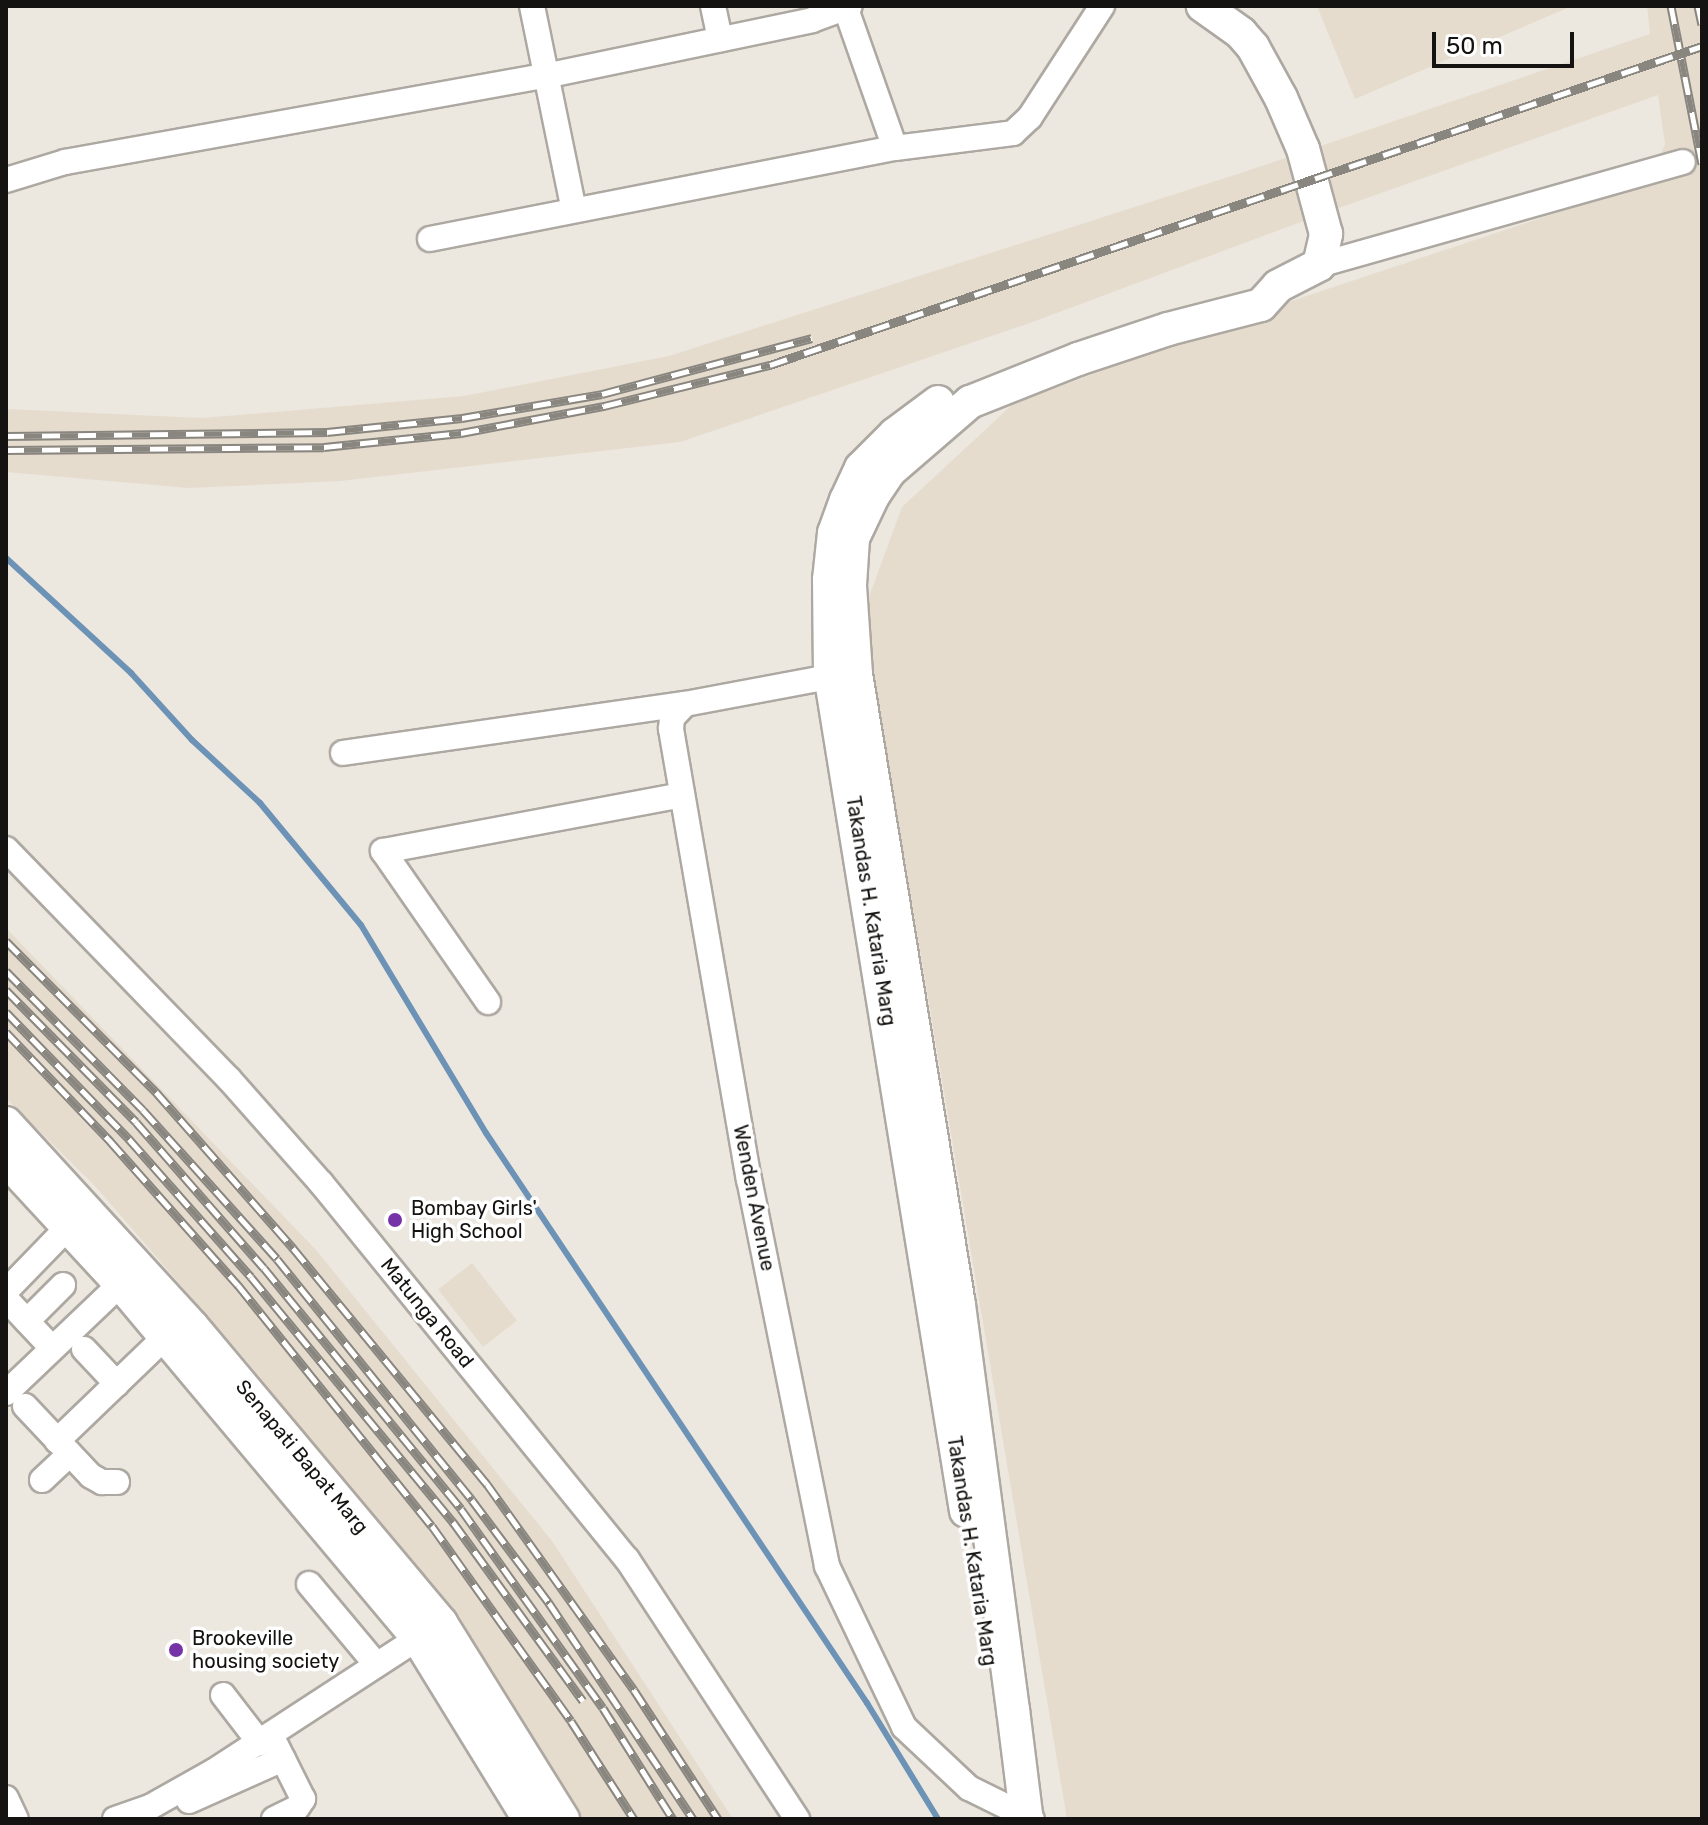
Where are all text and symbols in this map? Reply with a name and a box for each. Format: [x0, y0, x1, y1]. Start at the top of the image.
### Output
scale bar [1436, 16, 1578, 66]
text: 50 m [1446, 32, 1503, 60]
street label: Takandas H. Kataria Marg [841, 794, 901, 1028]
street label: Wenden Avenue [728, 1123, 780, 1273]
place label: Bombay Girls' High School [411, 1196, 537, 1243]
marker: Bombay Girls' High School [386, 1211, 404, 1229]
street label: Matunga Road [375, 1253, 479, 1373]
street label: Senapati Bapat Marg [231, 1375, 373, 1539]
street label: Takandas H. Kataria Marg [942, 1434, 1002, 1668]
place label: Brookeville housing society [192, 1626, 339, 1673]
marker: Brookeville housing society [167, 1641, 185, 1659]

